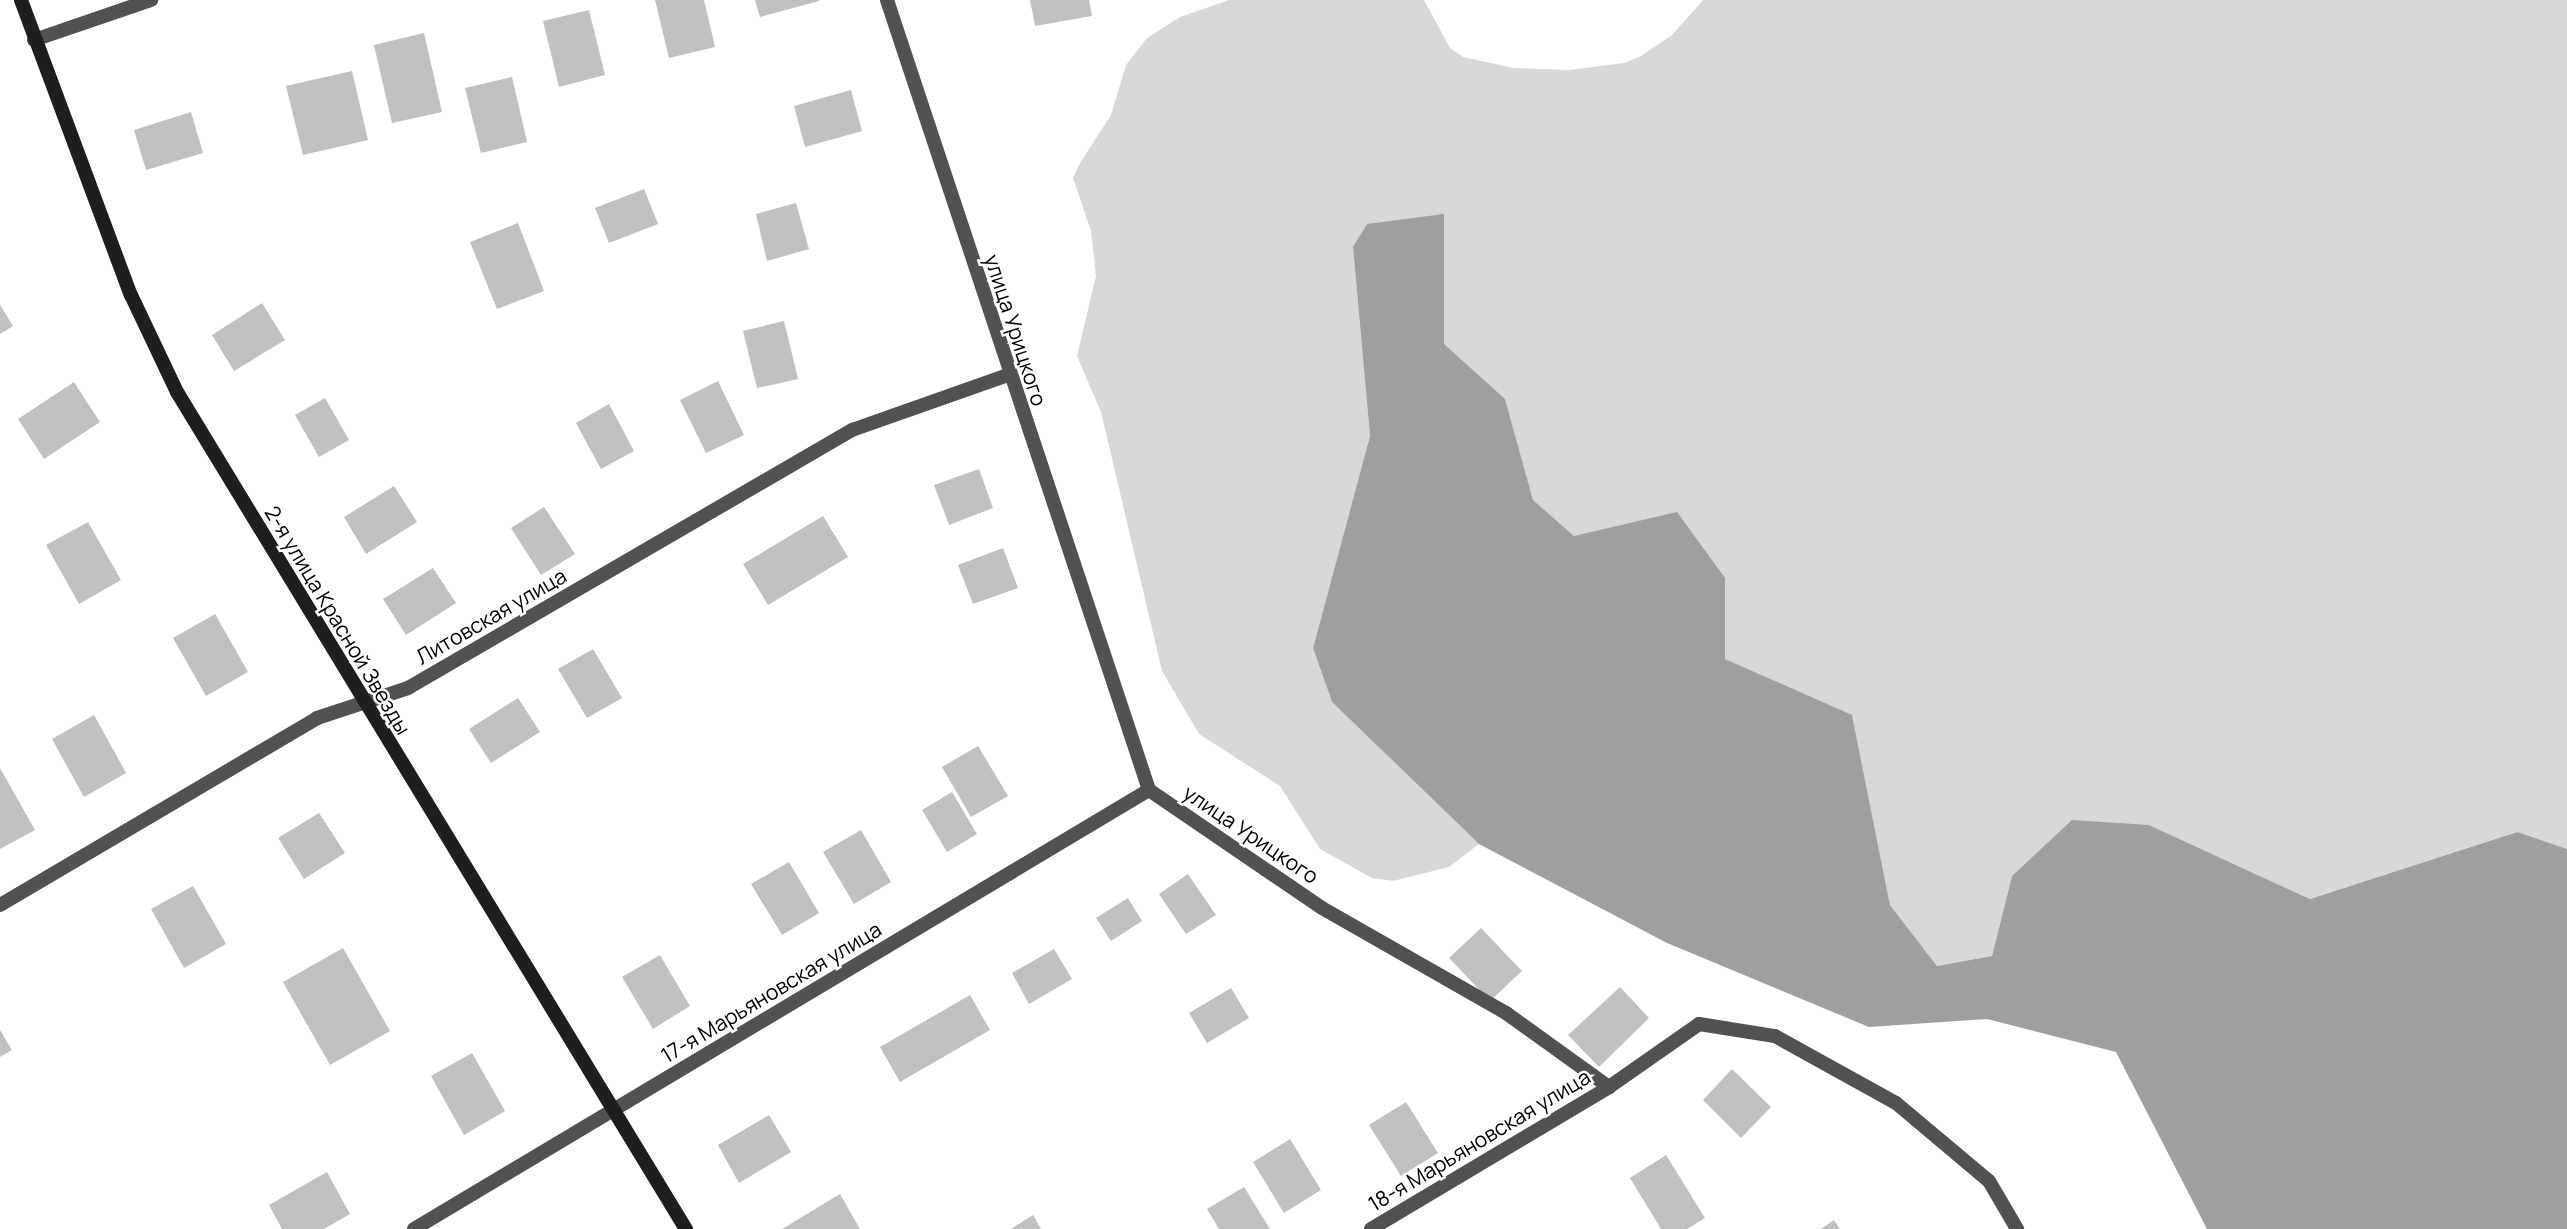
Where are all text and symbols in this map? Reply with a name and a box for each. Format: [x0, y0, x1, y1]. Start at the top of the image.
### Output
street label: улица Урицкого [980, 251, 1052, 409]
street label: 2-я улица Красной Звезды [260, 501, 416, 739]
street label: Литовская улица [411, 563, 571, 669]
street label: улица Урицкого [1179, 779, 1323, 889]
street label: 17-я Марьяновская улица [656, 916, 886, 1068]
street label: 18-я Марьяновская улица [1363, 1064, 1595, 1216]

